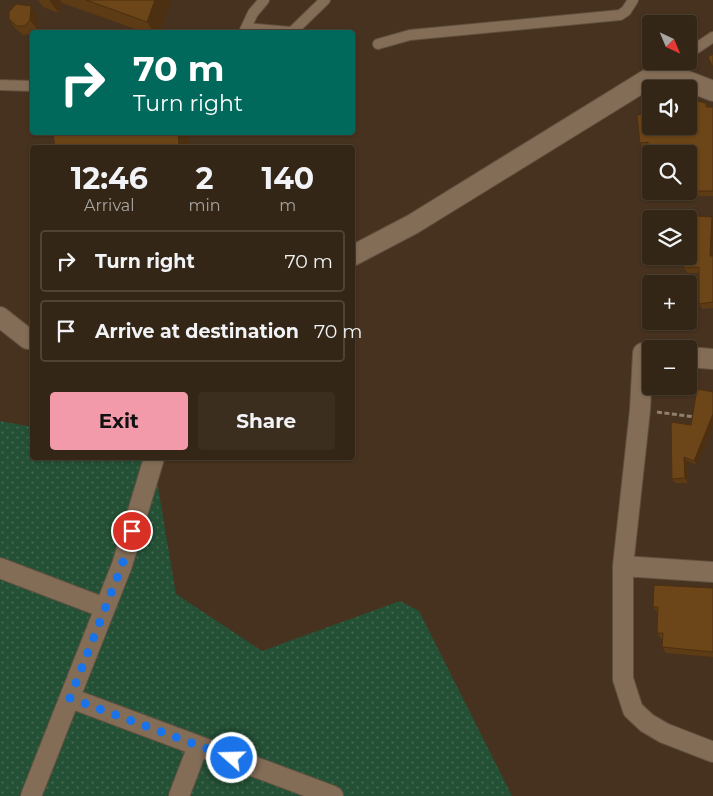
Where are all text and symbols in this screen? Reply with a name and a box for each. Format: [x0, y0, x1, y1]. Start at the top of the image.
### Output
north arrow [642, 15, 698, 70]
map controls [642, 15, 697, 395]
text: 70 m [133, 47, 224, 90]
icon: right [50, 50, 115, 115]
button: sound [642, 80, 697, 135]
text: Turn right [133, 90, 243, 117]
button: search [642, 145, 697, 200]
text: 12:46 [71, 160, 148, 197]
text: 2 [196, 160, 213, 197]
text: 140 [261, 160, 314, 197]
text: Arrival [84, 196, 135, 215]
text: min [189, 196, 221, 215]
text: m [279, 196, 296, 215]
button: layers [642, 210, 697, 265]
icon: right [52, 247, 80, 275]
text: Turn right [95, 250, 195, 273]
text: 70 m [284, 250, 333, 273]
button: + [642, 275, 697, 330]
icon: arrive [52, 317, 80, 345]
text: Arrive at destination [95, 320, 299, 343]
text: 70 m [314, 320, 362, 343]
button: − [642, 340, 697, 395]
button: Exit [50, 392, 188, 450]
button: Share [198, 392, 335, 450]
pin [111, 510, 153, 552]
icon: arrive [118, 517, 146, 545]
position arrow [205, 731, 257, 783]

